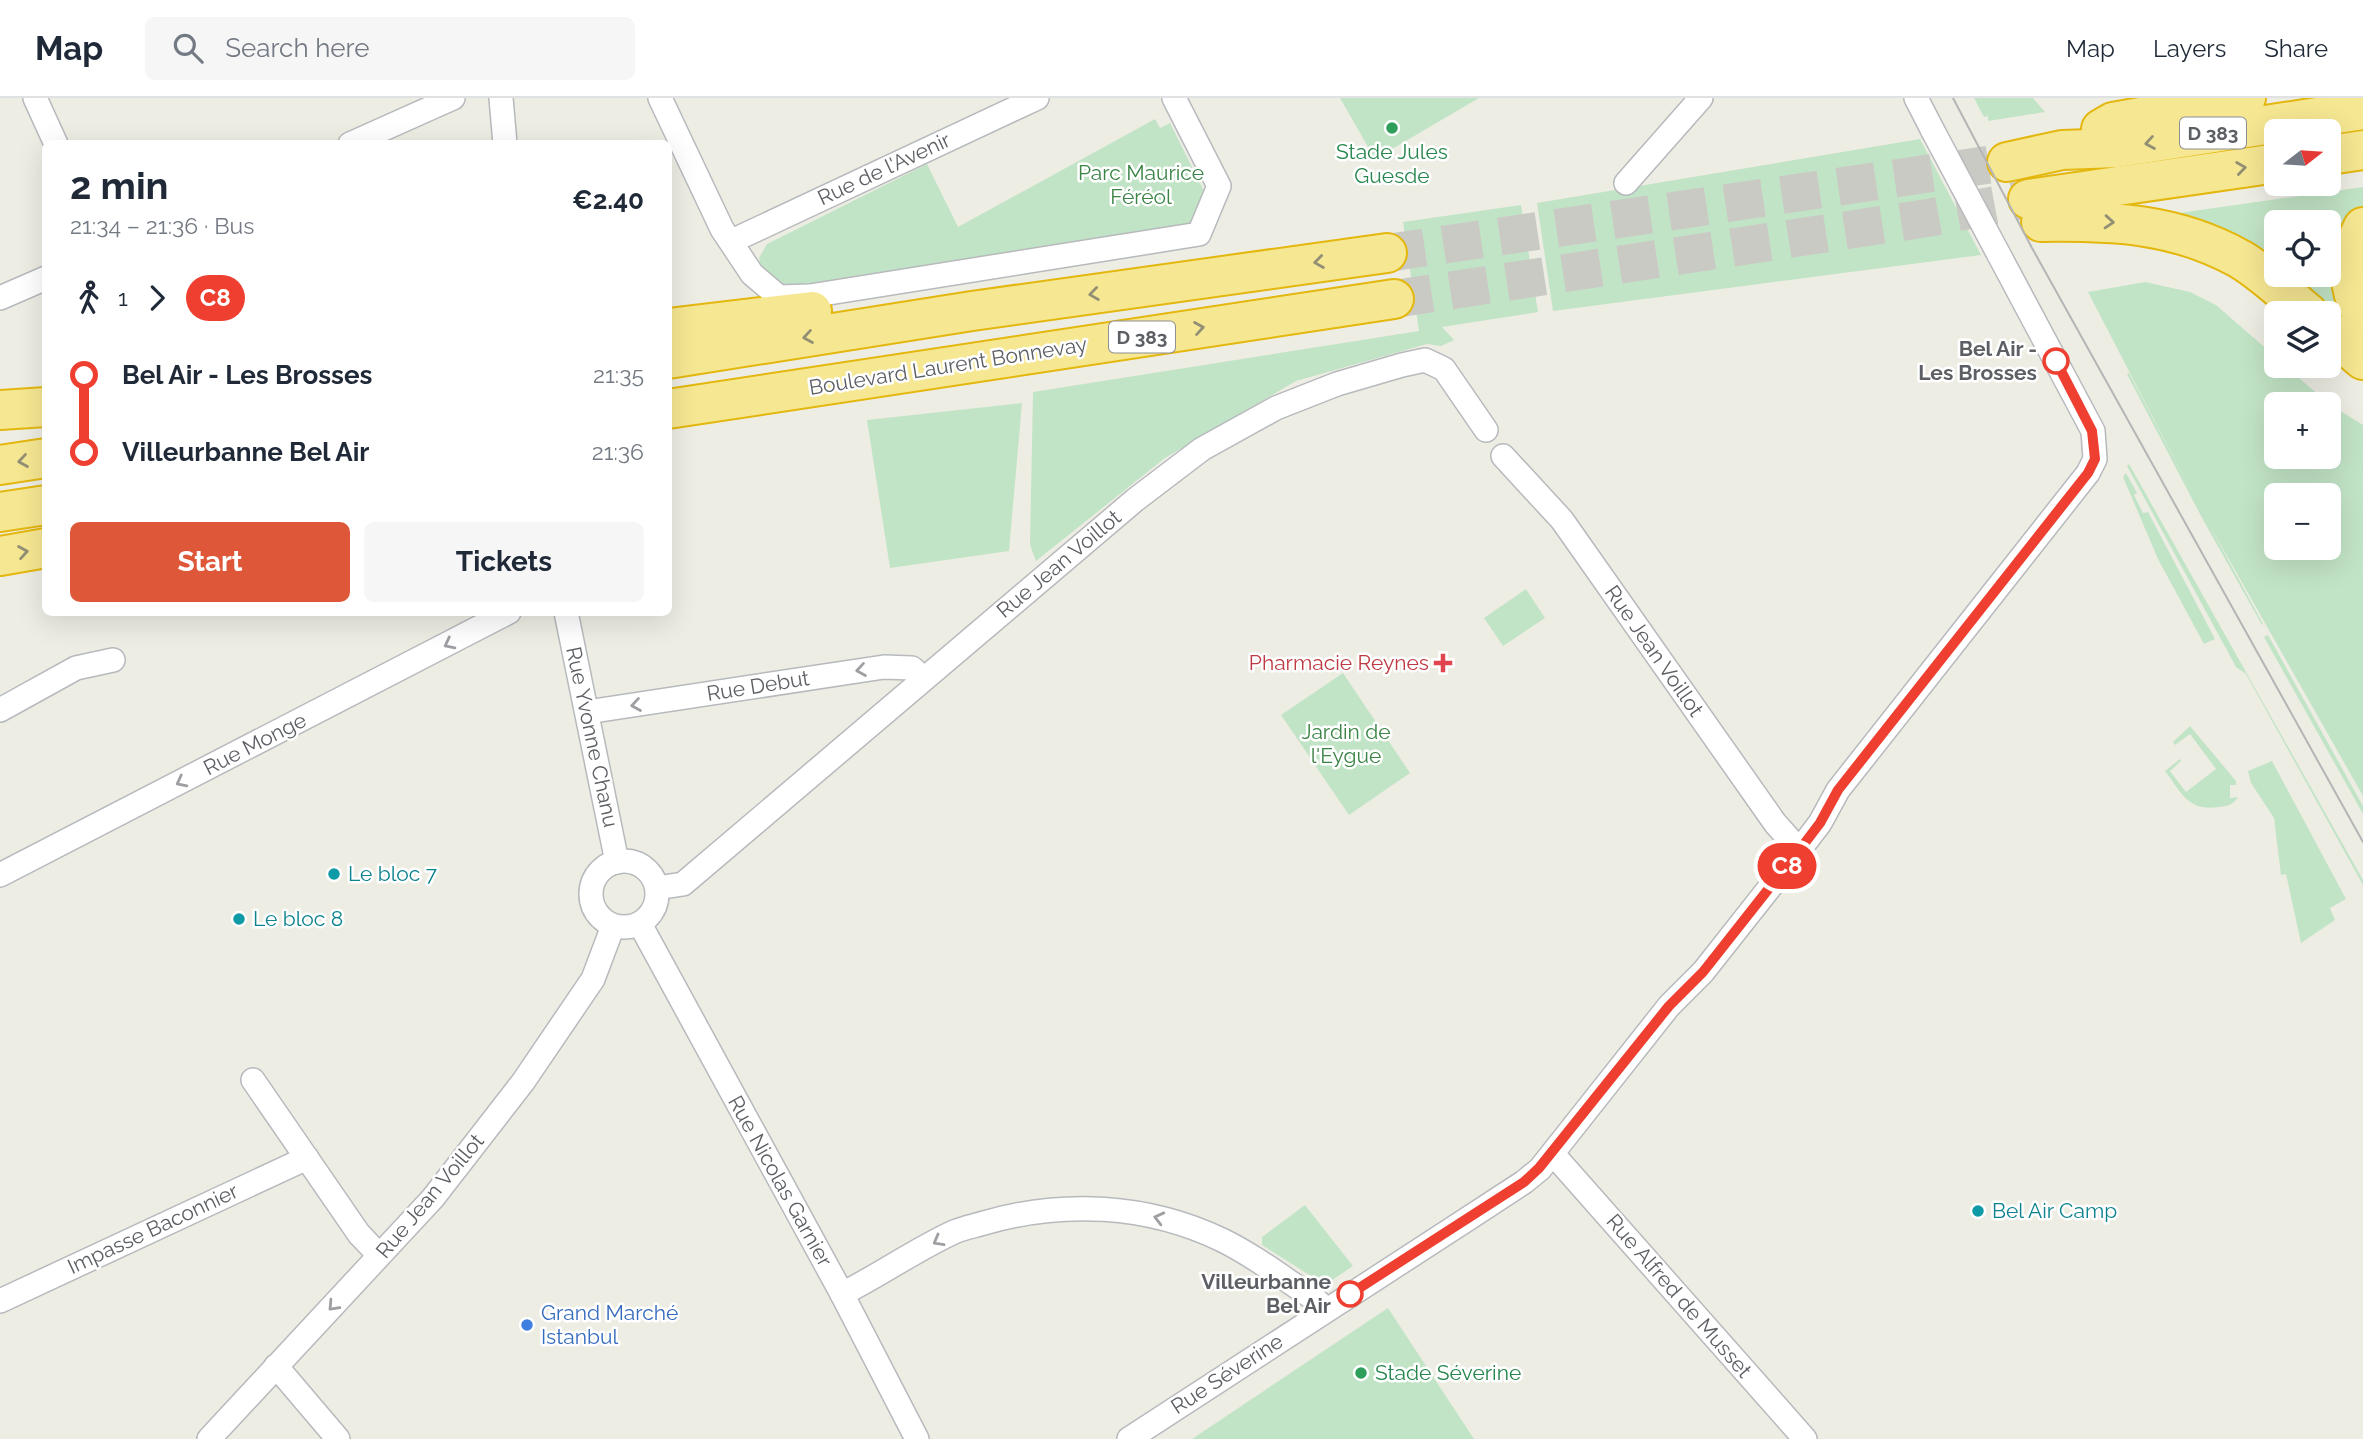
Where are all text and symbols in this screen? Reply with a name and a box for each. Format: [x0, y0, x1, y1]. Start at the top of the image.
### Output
search box [145, 17, 635, 80]
text: Map [35, 29, 103, 68]
icon: search [169, 29, 207, 67]
text: Search here [225, 33, 370, 63]
text: Map [2066, 34, 2115, 63]
text: Layers [2153, 34, 2226, 63]
text: Share [2264, 34, 2328, 63]
road number: D 383 [2180, 118, 2246, 148]
north arrow [2264, 119, 2342, 196]
map controls [2264, 119, 2341, 560]
marker: Stade Jules Guesde [1384, 120, 1400, 136]
street label: Rue de l'Avenir [813, 127, 955, 210]
one-way arrow [2144, 135, 2156, 150]
place label: Stade Jules Guesde [1336, 139, 1448, 188]
park label: Parc Maurice Féréol [1078, 160, 1204, 209]
one-way arrow [2235, 161, 2247, 176]
text: 2 min [70, 163, 169, 208]
text: €2.40 [572, 185, 644, 215]
button: locate [2264, 210, 2341, 287]
text: 21:34 – 21:36 · Bus [70, 212, 254, 239]
one-way arrow [2104, 214, 2115, 229]
one-way arrow [1313, 254, 1325, 269]
icon: walk [70, 279, 108, 317]
icon: forward [138, 279, 176, 317]
text: C8 [200, 283, 231, 312]
text: 1 [118, 284, 128, 311]
one-way arrow [1088, 286, 1100, 301]
button: layers [2264, 301, 2341, 378]
one-way arrow [1193, 321, 1205, 336]
road number: D 383 [1109, 322, 1175, 353]
one-way arrow [802, 329, 814, 344]
street label: Boulevard Laurent Bonnevay [807, 331, 1089, 400]
place label: Bel Air - Les Brosses [1918, 336, 2037, 385]
marker: Bel Air - Les Brosses [2043, 348, 2069, 374]
text: Bel Air - Les Brosses [122, 360, 372, 390]
text: 21:35 [593, 361, 644, 388]
button: + [2264, 392, 2341, 469]
text: Villeurbanne Bel Air [122, 437, 369, 467]
text: 21:36 [592, 438, 644, 465]
one-way arrow [17, 454, 29, 469]
button: − [2264, 483, 2341, 560]
street label: Rue Jean Voillot [991, 504, 1126, 623]
button: Start [70, 522, 350, 602]
button: Tickets [364, 522, 644, 602]
one-way arrow [17, 545, 29, 560]
street label: Rue Jean Voillot [1600, 580, 1709, 721]
one-way arrow [444, 635, 456, 649]
street label: Rue Yvonne Chanu [561, 644, 624, 830]
place label: Pharmacie Reynes [1249, 650, 1429, 675]
marker: Pharmacie Reynes [1435, 655, 1451, 671]
one-way arrow [855, 662, 867, 677]
street label: Rue Debut [705, 665, 811, 706]
one-way arrow [630, 697, 642, 712]
street label: Rue Monge [199, 707, 310, 780]
park label: Jardin de l'Eygue [1301, 719, 1391, 768]
one-way arrow [176, 774, 188, 787]
line badge: C8 [1756, 843, 1818, 889]
text: C8 [1772, 851, 1802, 880]
place label: Le bloc 7 [348, 861, 438, 886]
marker: Le bloc 7 [326, 866, 342, 882]
place label: Le bloc 8 [253, 906, 343, 931]
marker: Le bloc 8 [231, 911, 247, 927]
street label: Rue Nicolas Garnier [723, 1091, 838, 1271]
street label: Rue Jean Voillot [370, 1128, 489, 1263]
street label: Impasse Baconnier [64, 1178, 242, 1279]
place label: Bel Air Camp [1992, 1198, 2117, 1223]
marker: Bel Air Camp [1970, 1203, 1986, 1219]
street label: Rue Alfred de Musset [1601, 1209, 1757, 1383]
one-way arrow [1153, 1212, 1165, 1226]
one-way arrow [933, 1233, 945, 1246]
place label: Villeurbanne Bel Air [1201, 1269, 1331, 1318]
marker: Villeurbanne Bel Air [1337, 1281, 1363, 1307]
one-way arrow [328, 1298, 341, 1311]
place label: Grand Marché Istanbul [541, 1300, 678, 1349]
marker: Grand Marché Istanbul [519, 1317, 535, 1333]
street label: Rue Séverine [1166, 1328, 1287, 1419]
place label: Stade Séverine [1375, 1360, 1521, 1385]
marker: Stade Séverine [1353, 1365, 1369, 1381]

